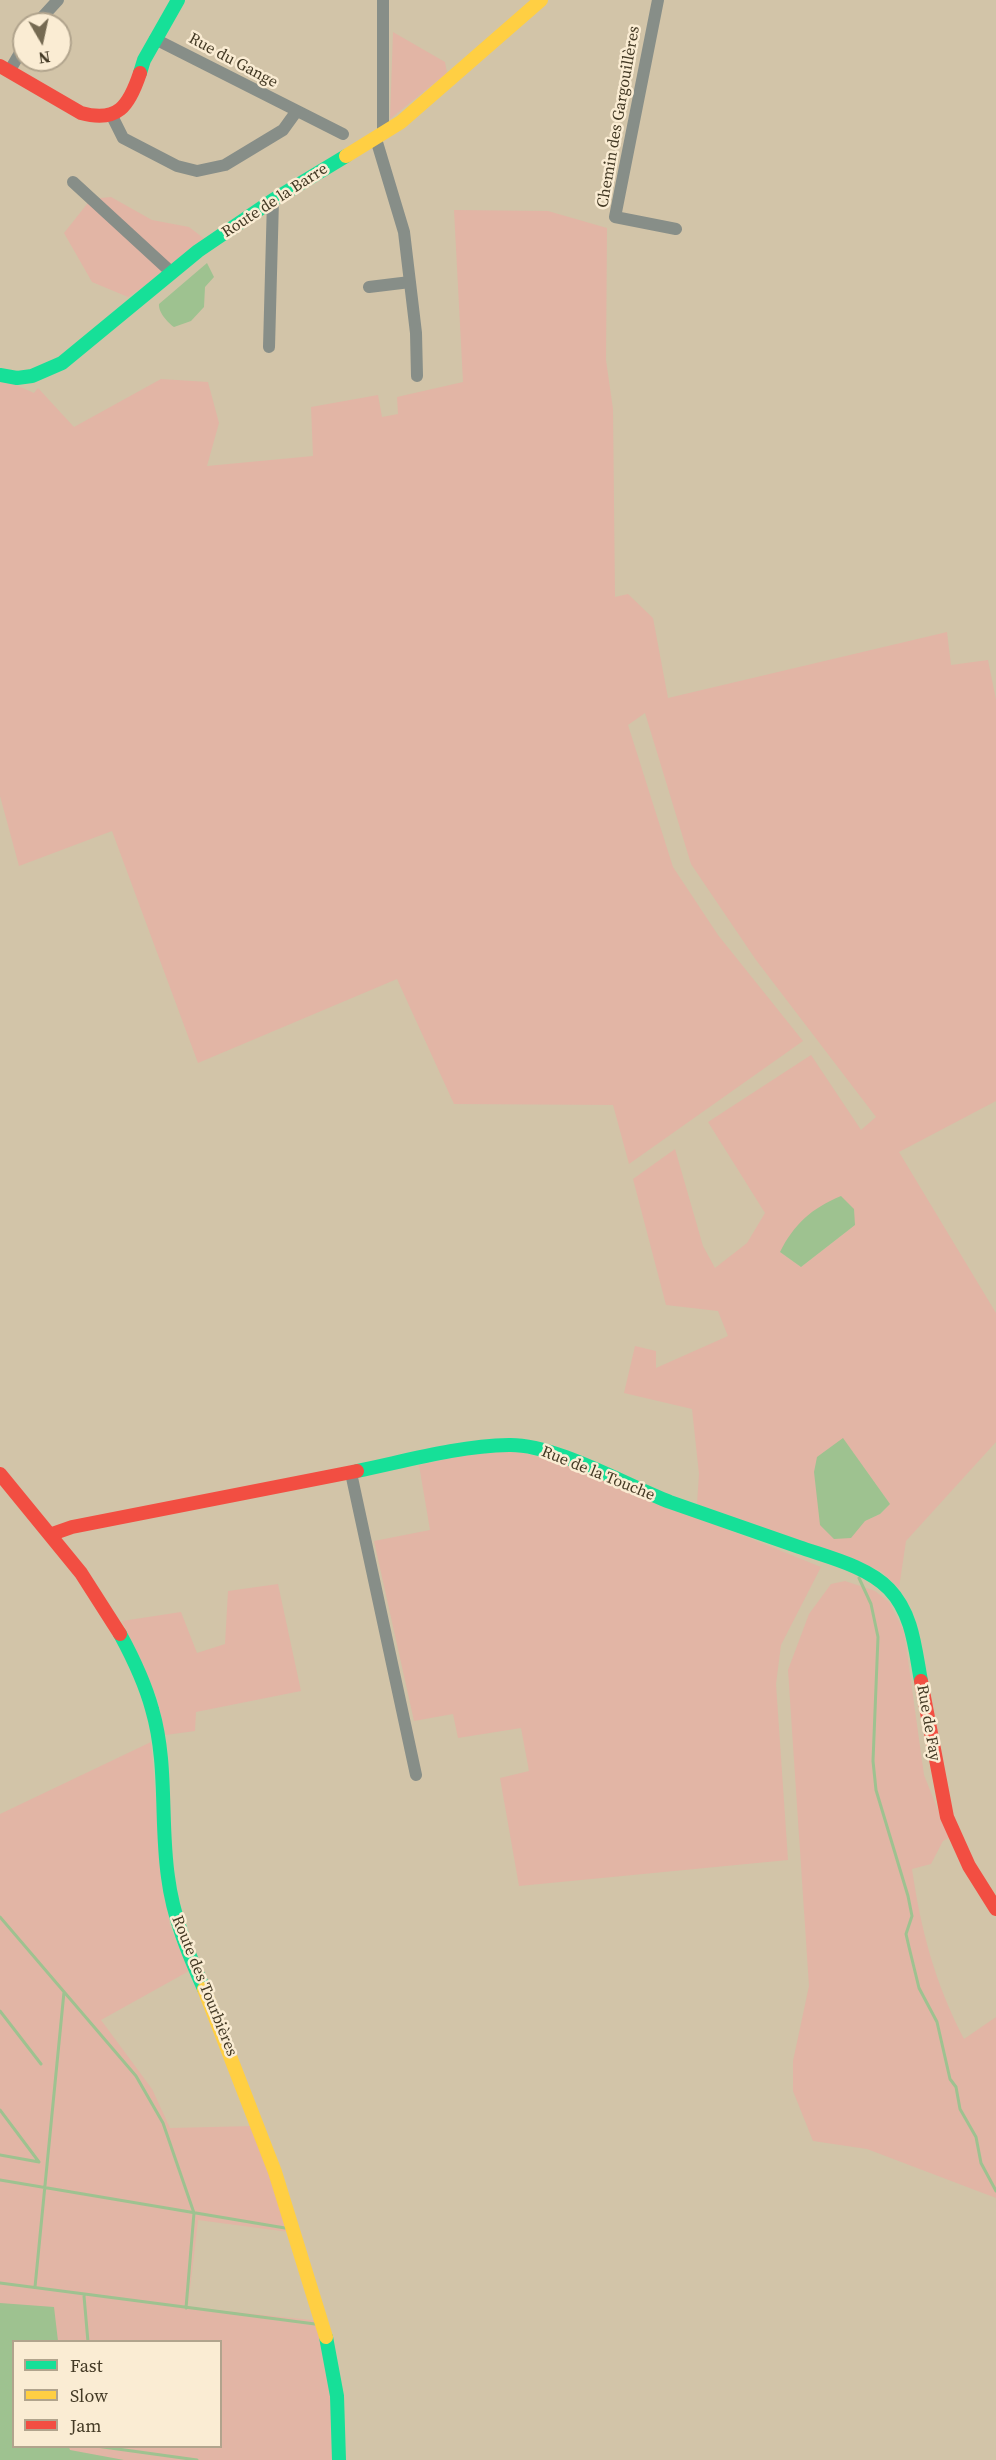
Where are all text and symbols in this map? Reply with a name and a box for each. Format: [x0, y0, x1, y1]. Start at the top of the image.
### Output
north arrow [12, 12, 72, 72]
street label: Chemin des Gargouillères [594, 25, 644, 209]
street label: Rue du Gange [185, 29, 281, 93]
text: N [37, 46, 52, 70]
street label: Route de la Barre [218, 160, 332, 242]
street label: Rue de la Touche [539, 1443, 657, 1505]
street label: Rue de Fay [912, 1683, 944, 1763]
street label: Route des Tourbières [167, 1913, 241, 2059]
legend [12, 2340, 222, 2448]
text: Fast [70, 2353, 103, 2378]
text: Slow [70, 2383, 108, 2408]
text: Jam [70, 2413, 102, 2438]

